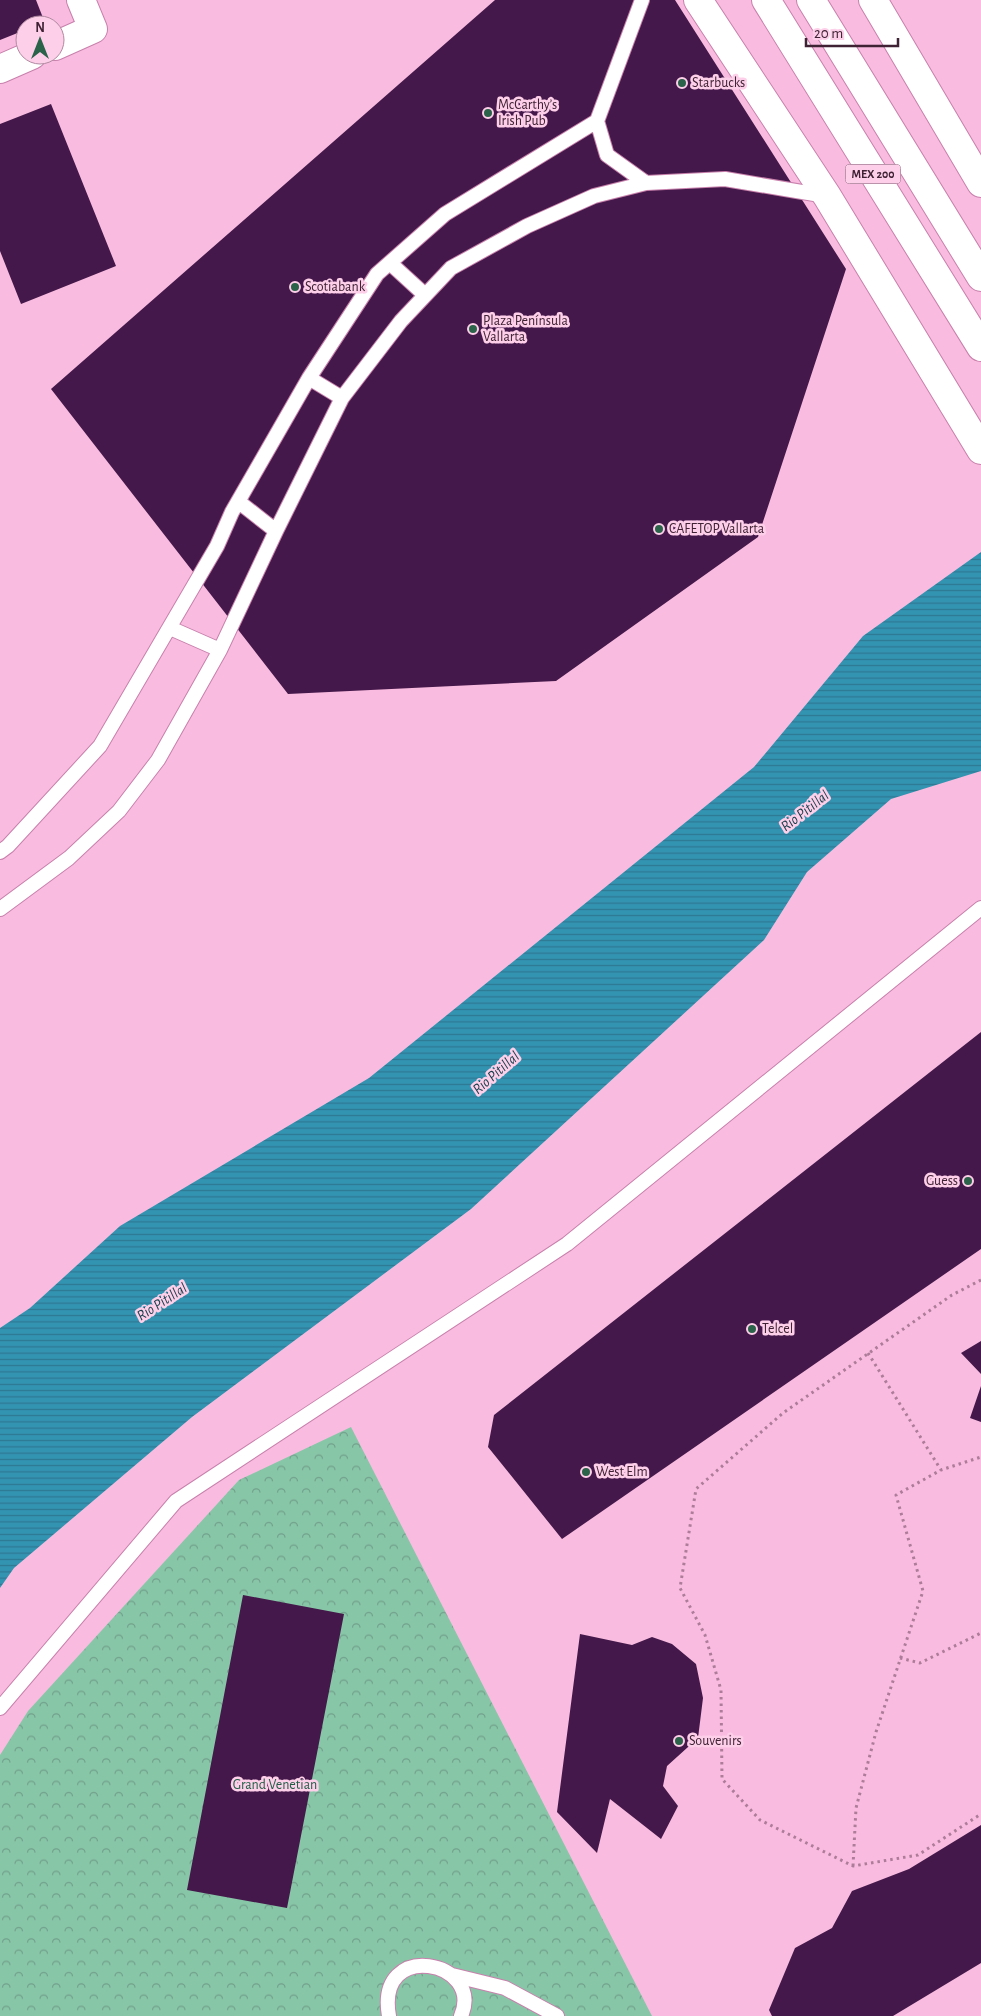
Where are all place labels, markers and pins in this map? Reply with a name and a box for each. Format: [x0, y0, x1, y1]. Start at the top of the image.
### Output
place label: Starbucks [692, 76, 745, 90]
marker: Starbucks [676, 77, 688, 89]
place label: McCarthy’s Irish Pub [498, 98, 557, 128]
marker: McCarthy’s Irish Pub [482, 107, 494, 119]
place label: Scotiabank [305, 280, 366, 294]
marker: Scotiabank [289, 281, 301, 293]
place label: Plaza Península Vallarta [483, 314, 569, 344]
marker: Plaza Península Vallarta [467, 323, 479, 335]
place label: CAFETOP Vallarta [669, 522, 765, 536]
marker: CAFETOP Vallarta [653, 523, 665, 535]
place label: Guess [926, 1174, 958, 1188]
marker: Guess [962, 1175, 974, 1187]
place label: Telcel [762, 1322, 793, 1336]
marker: Telcel [746, 1323, 758, 1335]
place label: West Elm [596, 1465, 648, 1479]
marker: West Elm [580, 1466, 592, 1478]
place label: Souvenirs [689, 1734, 742, 1748]
marker: Souvenirs [673, 1735, 685, 1747]

